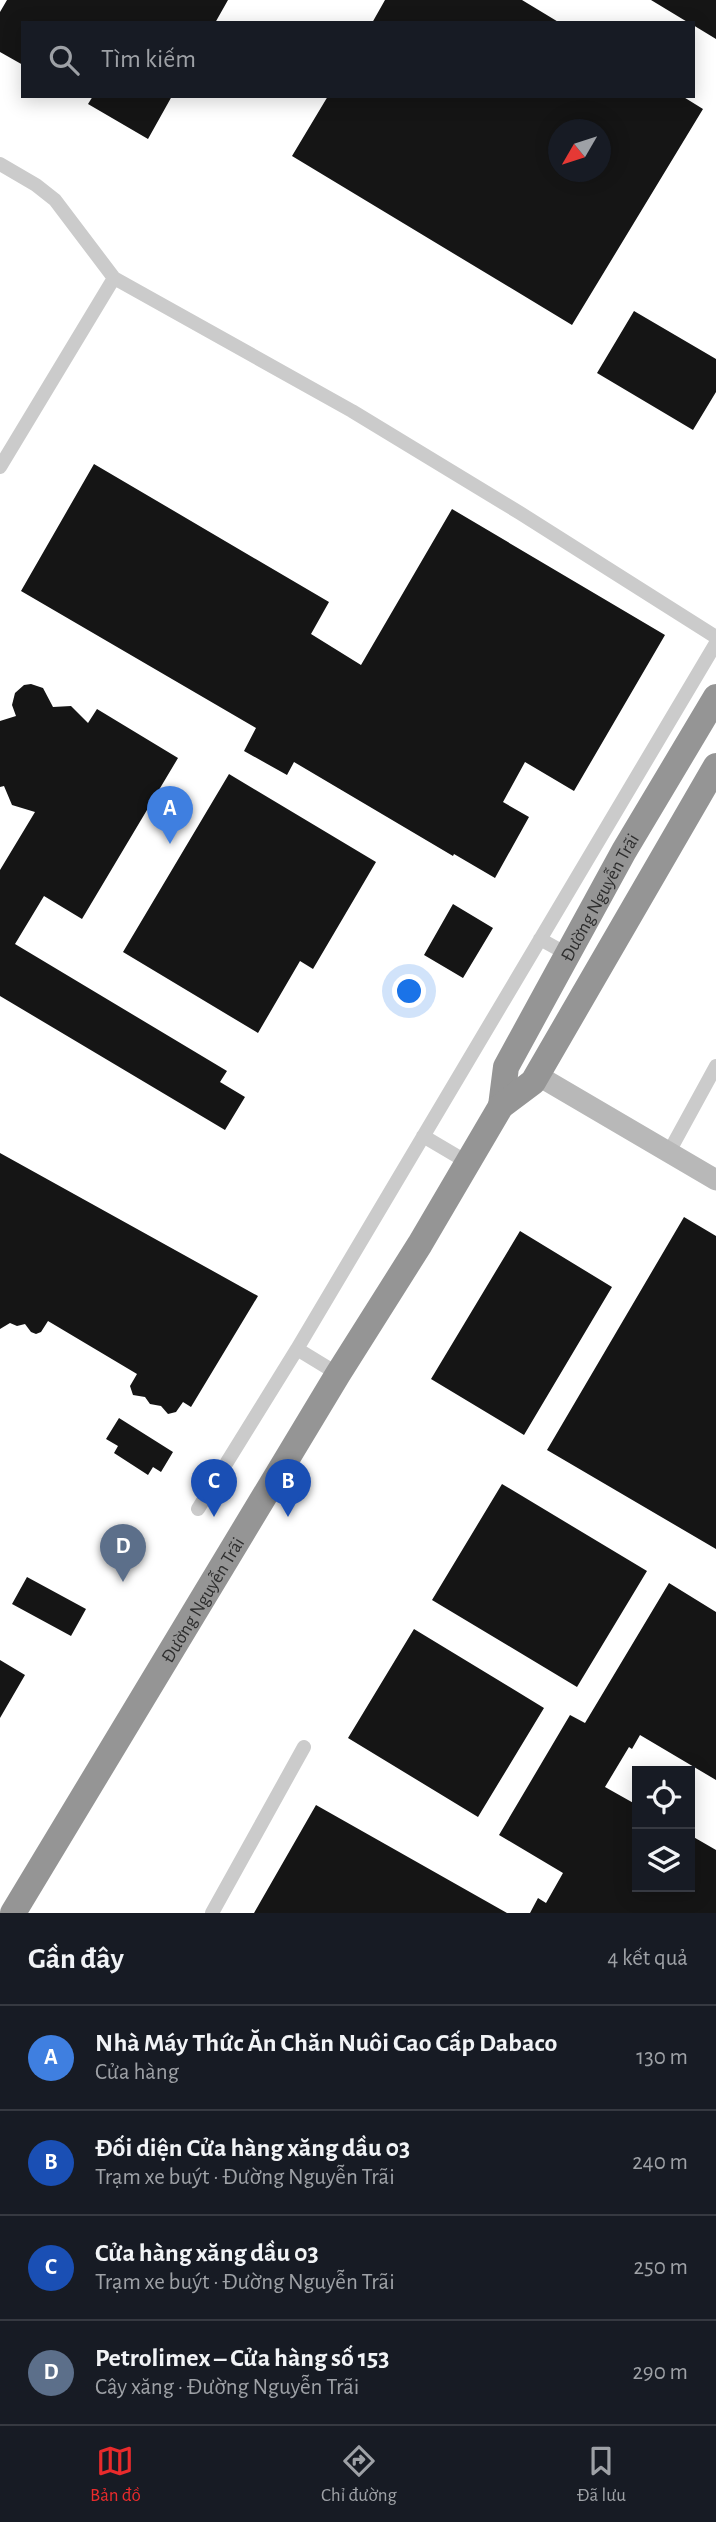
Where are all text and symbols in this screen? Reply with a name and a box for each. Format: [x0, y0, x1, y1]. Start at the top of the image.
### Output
search box [21, 21, 695, 98]
icon: search [45, 41, 83, 79]
text: Tìm kiếm [101, 46, 196, 72]
north arrow [548, 119, 611, 182]
pin: A [147, 786, 193, 844]
street label: Đường Nguyễn Trãi [558, 831, 643, 965]
your location [392, 974, 426, 1008]
pin: C [191, 1459, 237, 1517]
pin: B [265, 1459, 311, 1517]
pin: D [100, 1524, 146, 1582]
street label: Đường Nguyễn Trãi [158, 1534, 248, 1666]
map controls [632, 1766, 695, 1892]
button: locate [632, 1766, 695, 1829]
button: layers [632, 1829, 695, 1892]
text: Gần đây [28, 1944, 124, 1974]
text: 4 kết quả [607, 1947, 688, 1970]
text: Nhà Máy Thức Ăn Chăn Nuôi Cao Cấp Dabaco [95, 2030, 557, 2056]
text: A [44, 2046, 58, 2069]
text: 130 m [636, 2046, 688, 2069]
text: Cửa hàng [95, 2061, 179, 2084]
text: Đối diện Cửa hàng xăng dầu 03 [95, 2135, 410, 2161]
text: B [44, 2151, 58, 2174]
text: 240 m [632, 2151, 688, 2174]
text: Trạm xe buýt · Đường Nguyễn Trãi [95, 2166, 395, 2189]
text: Cửa hàng xăng dầu 03 [95, 2240, 319, 2266]
text: C [45, 2256, 57, 2279]
text: 250 m [634, 2256, 688, 2279]
text: Trạm xe buýt · Đường Nguyễn Trãi [95, 2271, 395, 2294]
text: Petrolimex – Cửa hàng số 153 [95, 2345, 390, 2371]
text: D [43, 2361, 59, 2384]
text: 290 m [632, 2361, 688, 2384]
text: Cây xăng · Đường Nguyễn Trãi [95, 2376, 359, 2399]
tab: Bản đồ [90, 2442, 141, 2507]
tab: Chỉ đường [321, 2442, 397, 2507]
tab: Đã lưu [577, 2442, 626, 2507]

